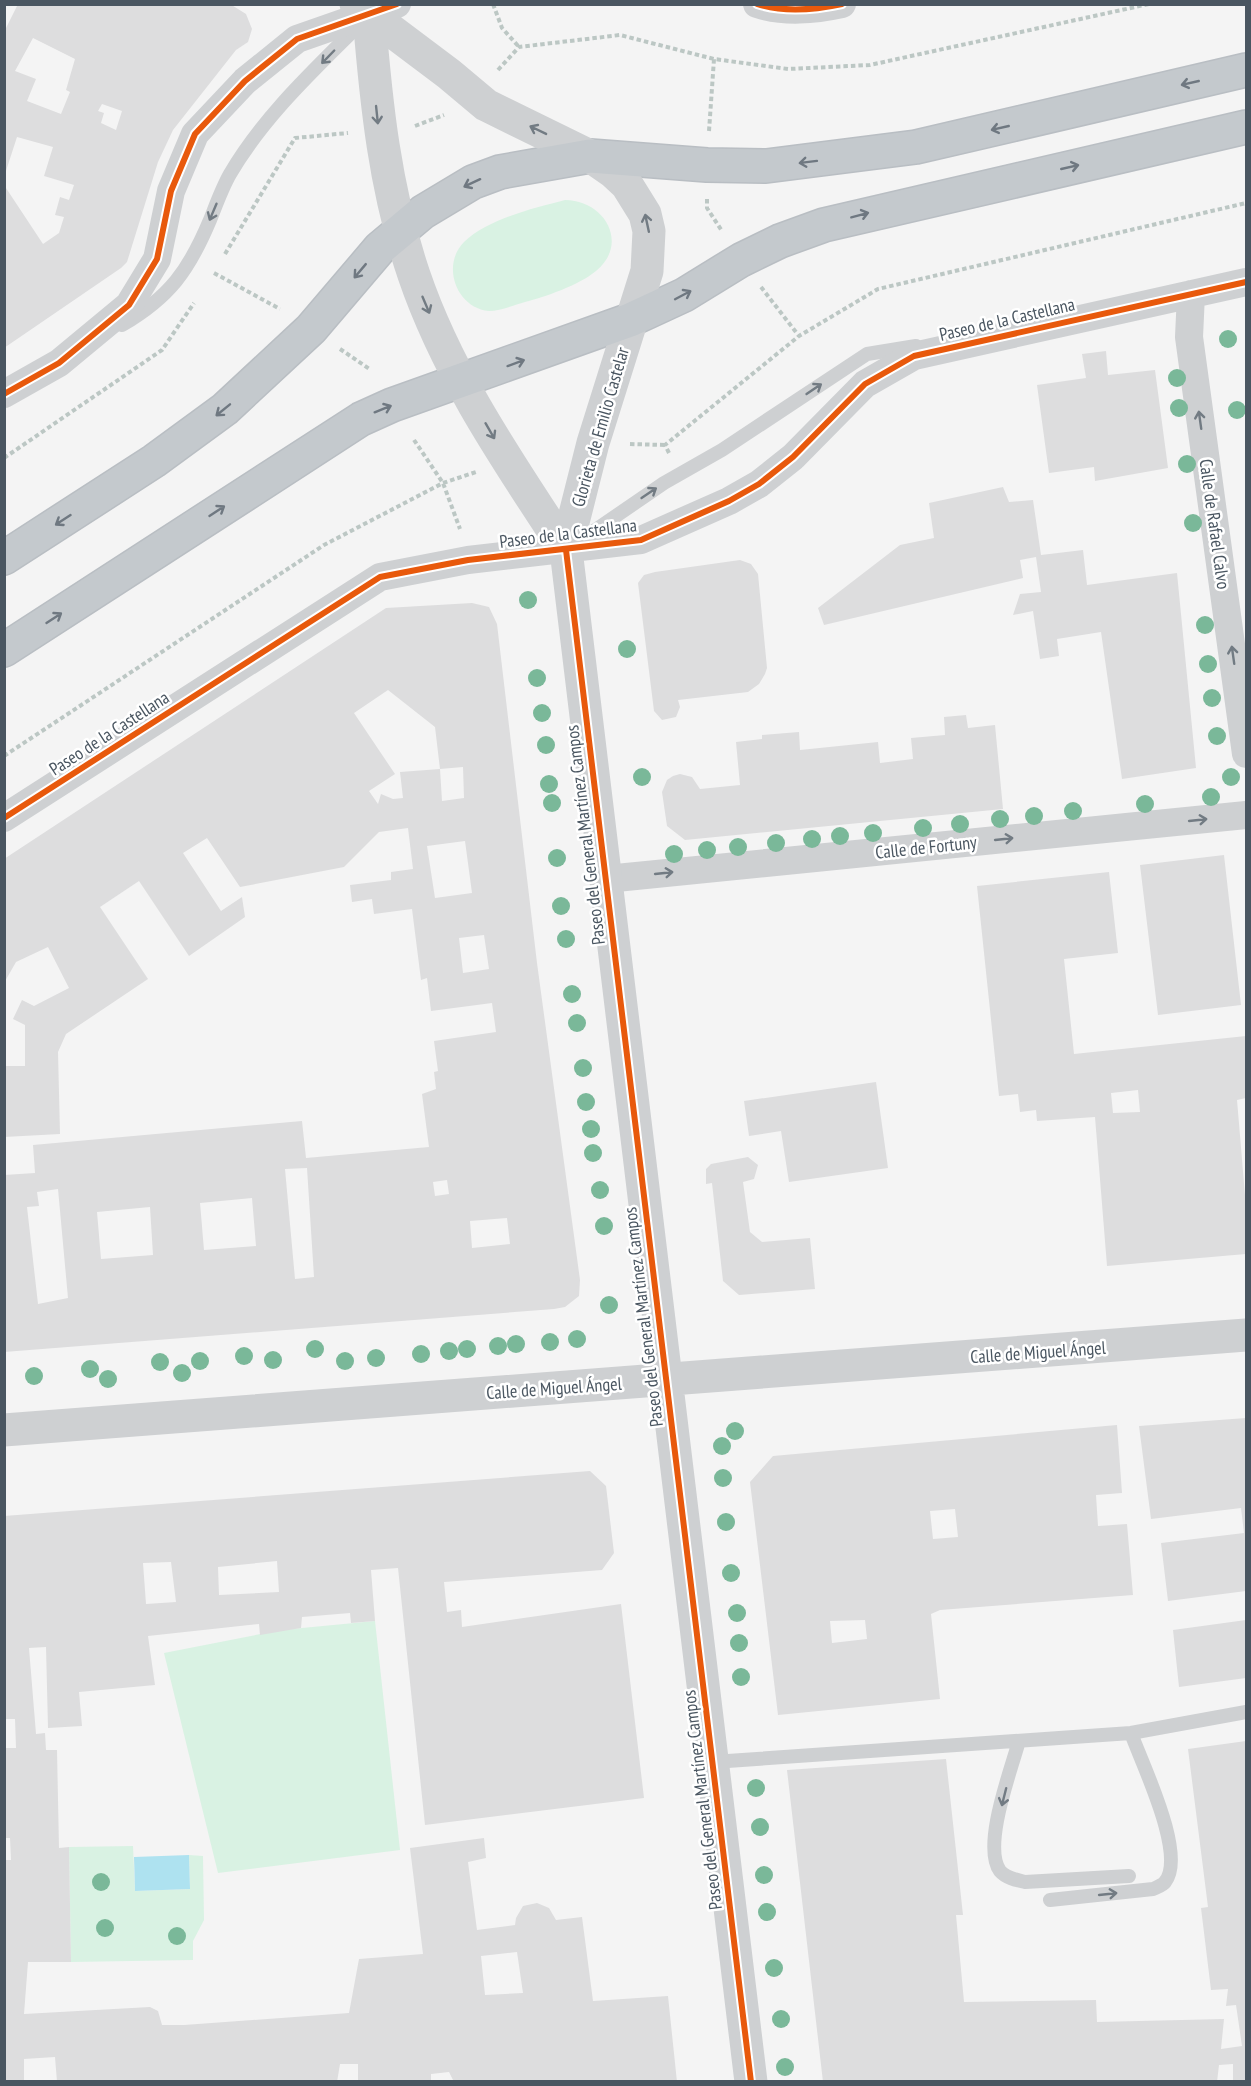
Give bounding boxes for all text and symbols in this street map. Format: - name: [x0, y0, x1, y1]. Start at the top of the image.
- one-way arrow: [321, 49, 335, 64]
- one-way arrow: [1180, 78, 1199, 90]
- one-way arrow: [372, 105, 383, 125]
- one-way arrow: [990, 122, 1009, 134]
- one-way arrow: [529, 124, 547, 136]
- one-way arrow: [798, 156, 818, 167]
- one-way arrow: [1060, 161, 1079, 172]
- one-way arrow: [464, 178, 482, 190]
- one-way arrow: [207, 203, 218, 221]
- one-way arrow: [850, 209, 869, 221]
- one-way arrow: [641, 214, 652, 233]
- one-way arrow: [353, 263, 367, 278]
- one-way arrow: [674, 289, 691, 301]
- street label: Paseo de la Castellana: [937, 292, 1077, 346]
- one-way arrow: [421, 295, 432, 313]
- street label: Glorieta de Emilio Castelar: [566, 344, 634, 509]
- one-way arrow: [506, 356, 525, 367]
- one-way arrow: [805, 383, 821, 395]
- one-way arrow: [216, 403, 231, 417]
- one-way arrow: [373, 403, 391, 414]
- one-way arrow: [1195, 410, 1206, 430]
- one-way arrow: [485, 422, 497, 439]
- street label: Calle de Rafael Calvo: [1194, 457, 1236, 591]
- one-way arrow: [641, 487, 657, 499]
- one-way arrow: [208, 505, 225, 517]
- street label: Paseo de la Castellana: [498, 513, 638, 553]
- one-way arrow: [55, 515, 72, 527]
- one-way arrow: [45, 612, 61, 624]
- one-way arrow: [1227, 645, 1238, 665]
- street label: Paseo de la Castellana: [45, 686, 173, 780]
- street label: Paseo del General Martínez Campos: [560, 724, 610, 946]
- one-way arrow: [1188, 814, 1208, 825]
- street label: Calle de Fortuny: [874, 830, 978, 864]
- one-way arrow: [994, 833, 1014, 844]
- one-way arrow: [653, 867, 673, 878]
- street label: Paseo del General Martínez Campos: [618, 1206, 668, 1428]
- street label: Calle de Miguel Ángel: [970, 1336, 1107, 1368]
- street label: Calle de Miguel Ángel: [486, 1372, 623, 1404]
- street label: Paseo del General Martínez Campos: [677, 1689, 727, 1911]
- one-way arrow: [998, 1788, 1009, 1807]
- one-way arrow: [1098, 1888, 1117, 1899]

